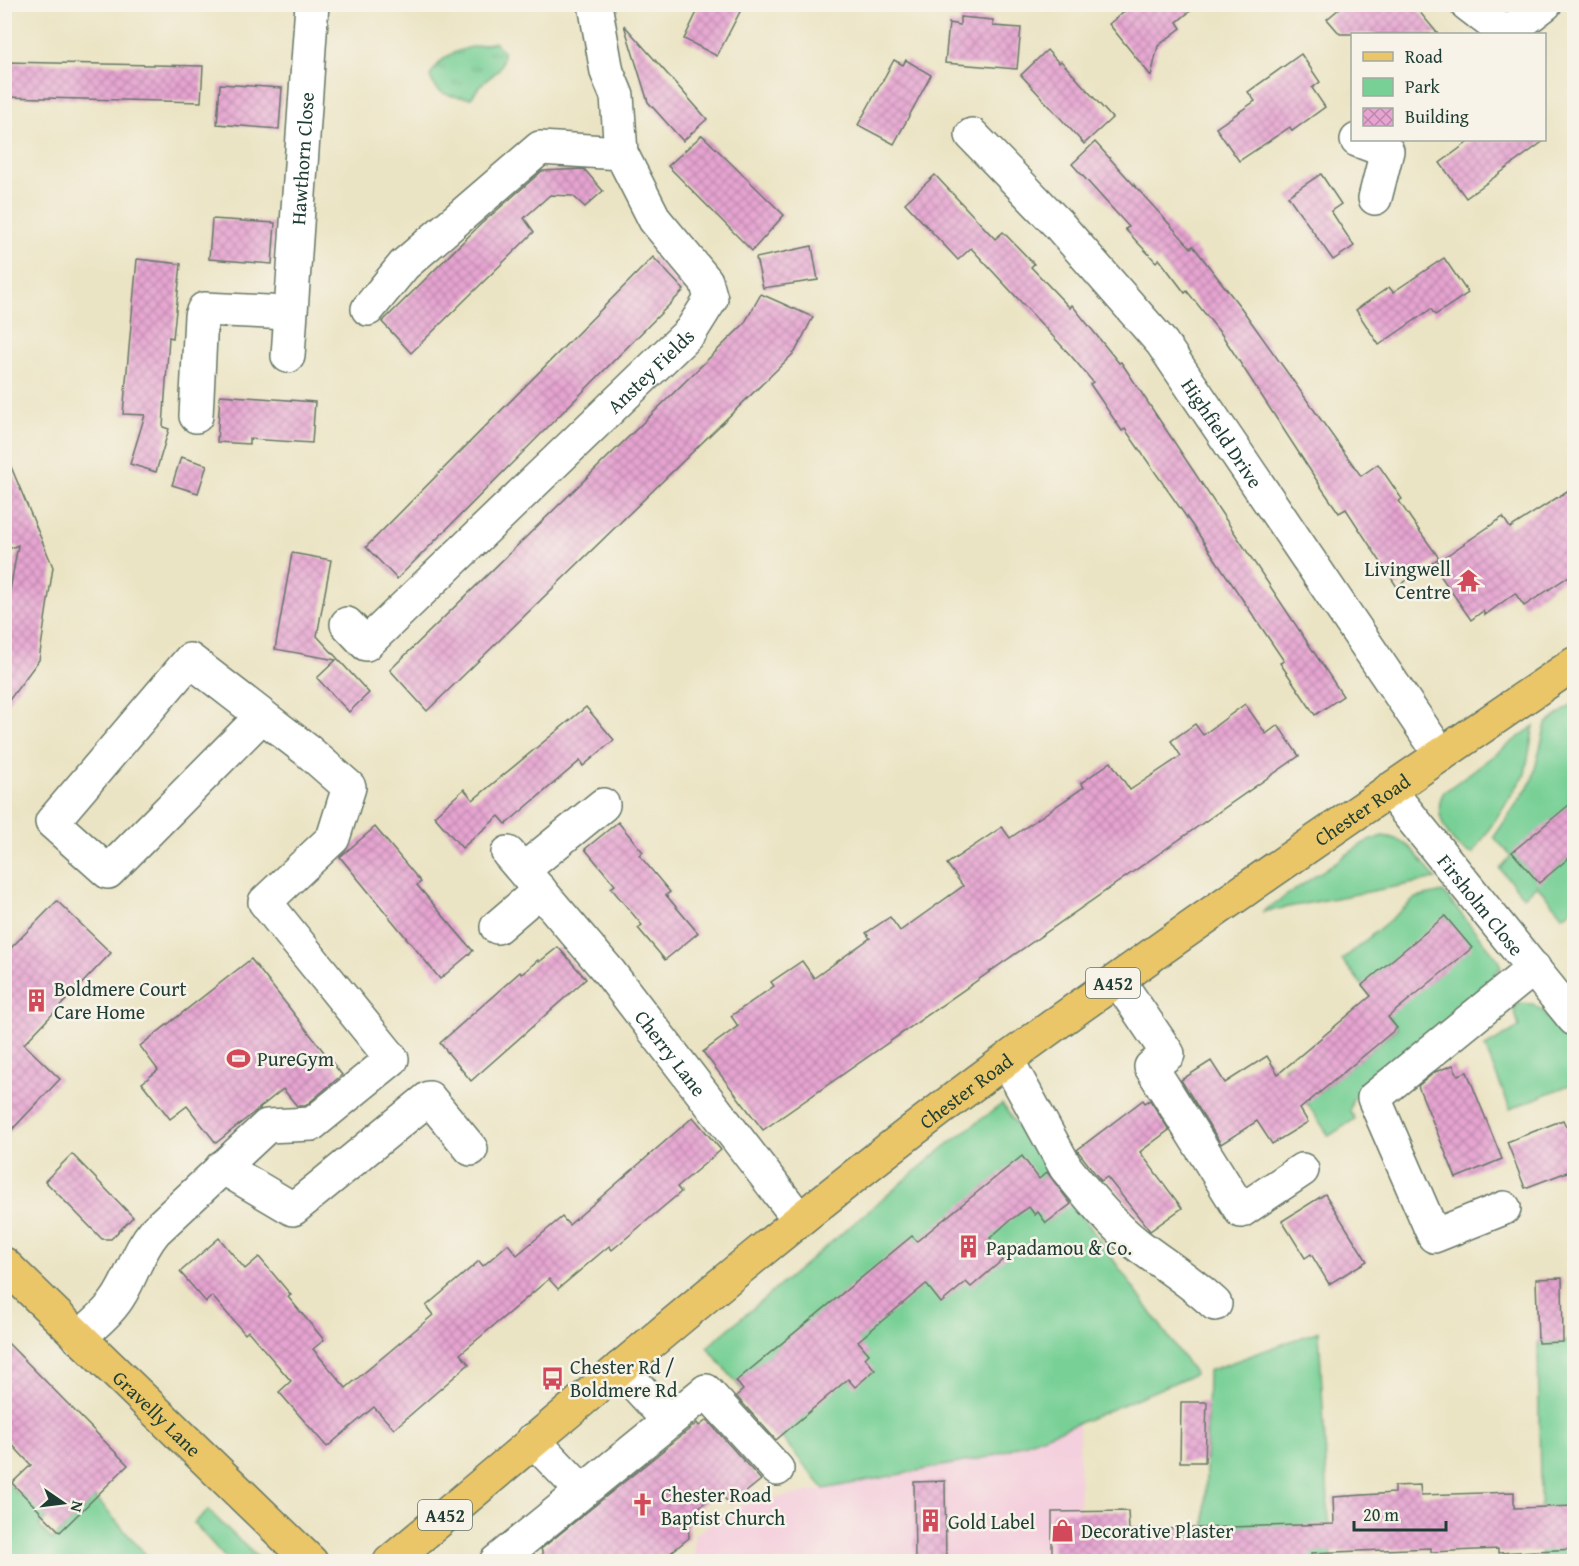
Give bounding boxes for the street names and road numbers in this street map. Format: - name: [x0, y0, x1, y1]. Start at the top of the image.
- street label: Hawthorn Close: [282, 91, 320, 226]
- street label: Anstey Fields: [600, 321, 700, 419]
- street label: Highfield Drive: [1175, 372, 1270, 493]
- street label: Chester Road: [1308, 766, 1416, 852]
- street label: Firsholm Close: [1431, 847, 1531, 961]
- road number: A452: [1086, 968, 1140, 998]
- street label: Cherry Lane: [629, 1003, 714, 1102]
- street label: Chester Road: [912, 1046, 1018, 1135]
- street label: Gravelly Lane: [107, 1363, 208, 1463]
- road number: A452: [418, 1500, 472, 1530]

